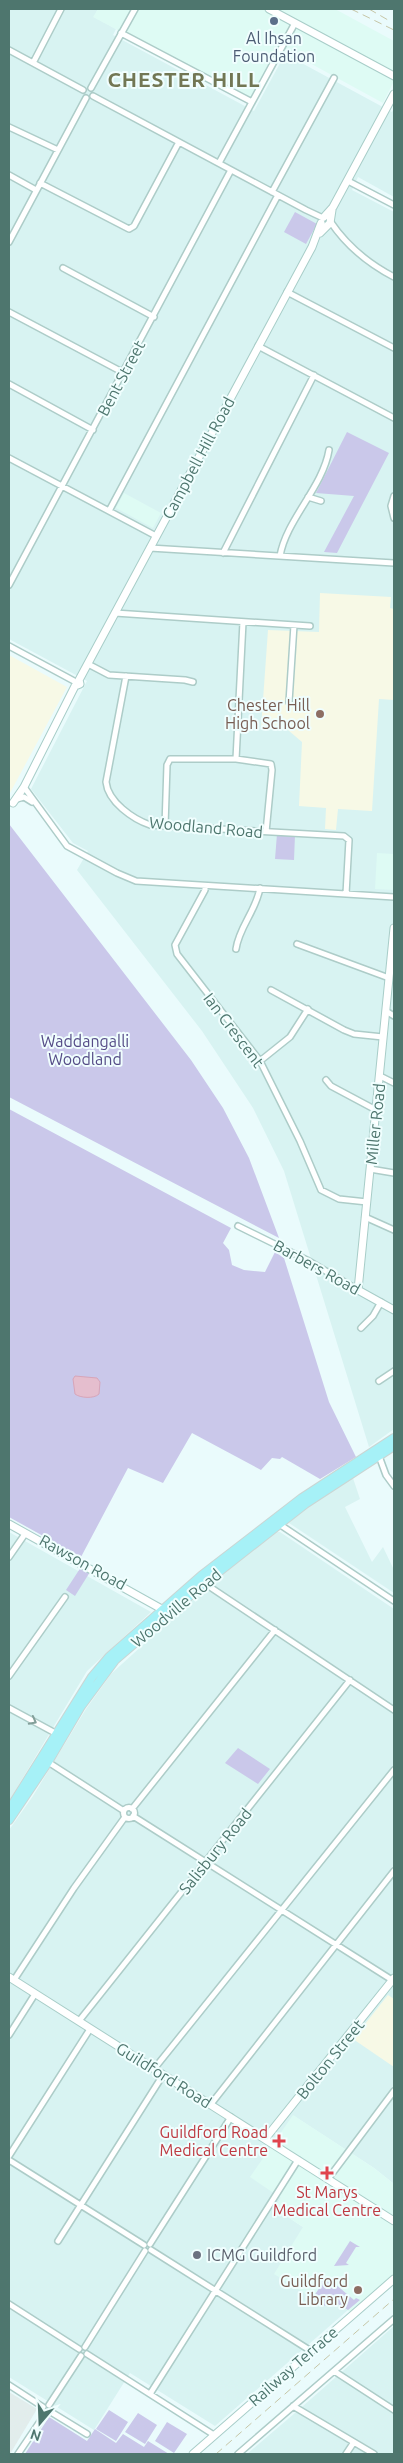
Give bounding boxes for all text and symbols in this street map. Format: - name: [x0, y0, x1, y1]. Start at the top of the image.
- marker: Al Ihsan Foundation: [268, 15, 280, 27]
- place label: Al Ihsan Foundation: [233, 29, 315, 65]
- district label: CHESTER HILL: [107, 67, 261, 91]
- street label: Bent Street: [94, 337, 149, 419]
- street label: Campbell Hill Road: [158, 394, 238, 522]
- place label: Chester Hill High School: [225, 696, 310, 732]
- marker: Chester Hill High School: [314, 708, 326, 720]
- street label: Woodland Road: [148, 813, 264, 841]
- street label: Ian Crescent: [200, 989, 268, 1071]
- park label: Waddangalli Woodland: [41, 1032, 129, 1068]
- street label: Miller Road: [362, 1082, 388, 1166]
- street label: Barbers Road: [271, 1236, 363, 1298]
- street label: Rawson Road: [36, 1531, 130, 1593]
- street label: Woodville Road: [127, 1565, 225, 1651]
- one-way arrow: [28, 1715, 37, 1725]
- street label: Salisbury Road: [175, 1805, 255, 1897]
- street label: Bolton Street: [293, 2015, 368, 2102]
- street label: Guildford Road: [113, 2039, 215, 2111]
- place label: Guildford Road Medical Centre: [159, 2123, 268, 2159]
- marker: Guildford Road Medical Centre: [272, 2134, 286, 2148]
- marker: St Marys Medical Centre: [320, 2166, 334, 2180]
- place label: St Marys Medical Centre: [273, 2183, 381, 2219]
- place label: ICMG Guildford: [207, 2246, 317, 2264]
- marker: ICMG Guildford: [191, 2249, 203, 2261]
- place label: Guildford Library: [280, 2272, 348, 2308]
- marker: Guildford Library: [352, 2284, 364, 2296]
- street label: Railway Terrace: [245, 2323, 341, 2409]
- north arrow: [15, 2398, 65, 2448]
- text: N: [28, 2426, 43, 2445]

